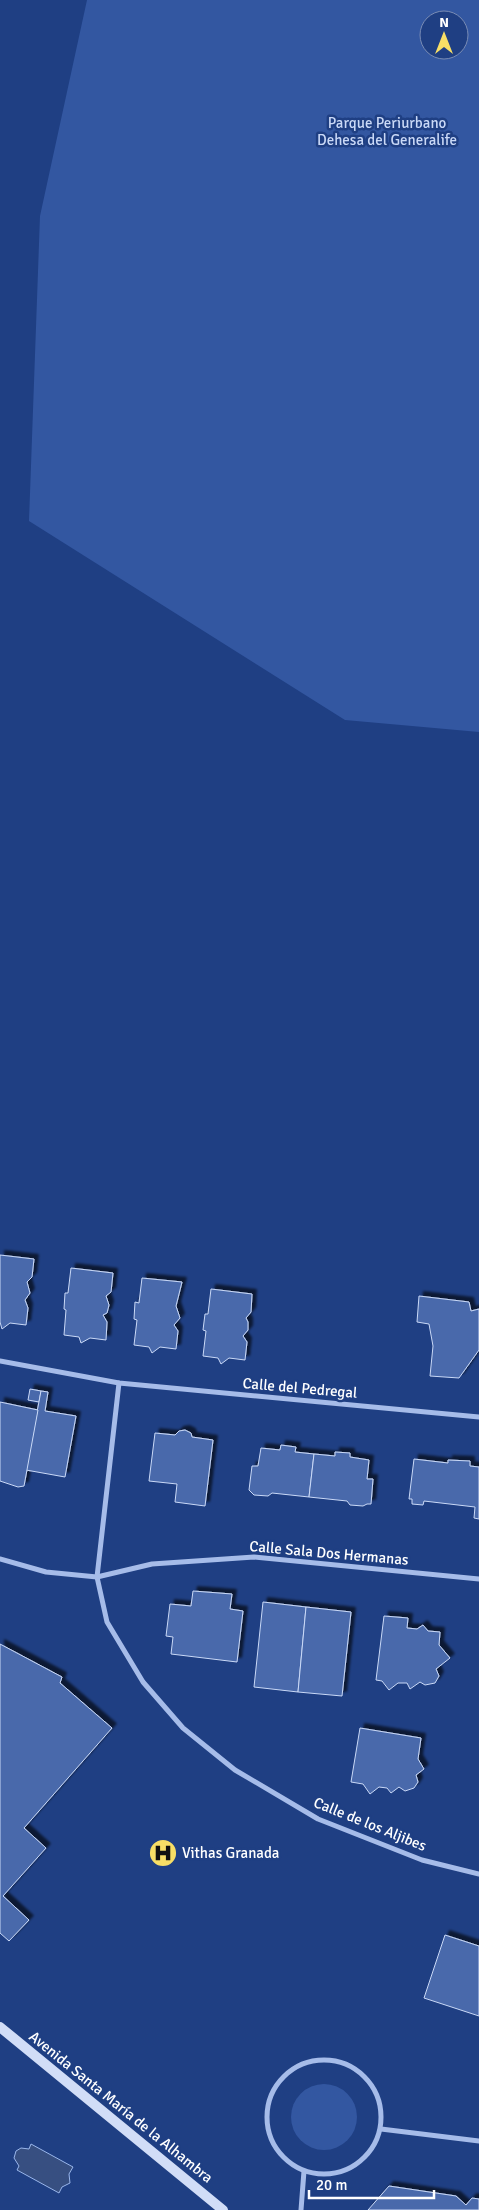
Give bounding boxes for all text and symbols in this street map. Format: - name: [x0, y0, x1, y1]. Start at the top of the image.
- north arrow: [419, 10, 469, 60]
- text: N: [439, 14, 449, 31]
- park label: Parque Periurbano Dehesa del Generalife: [317, 114, 457, 149]
- street label: Calle del Pedregal: [242, 1374, 358, 1402]
- street label: Calle Sala Dos Hermanas: [249, 1537, 410, 1569]
- street label: Calle de los Aljibes: [311, 1793, 429, 1855]
- hospital icon: Vithas Granada: [148, 1838, 178, 1868]
- place label: Vithas Granada: [182, 1844, 279, 1862]
- street label: Avenida Santa María de la Alhambra: [26, 2027, 216, 2187]
- scale bar: [309, 2168, 434, 2200]
- text: 20 m: [316, 2176, 347, 2194]

